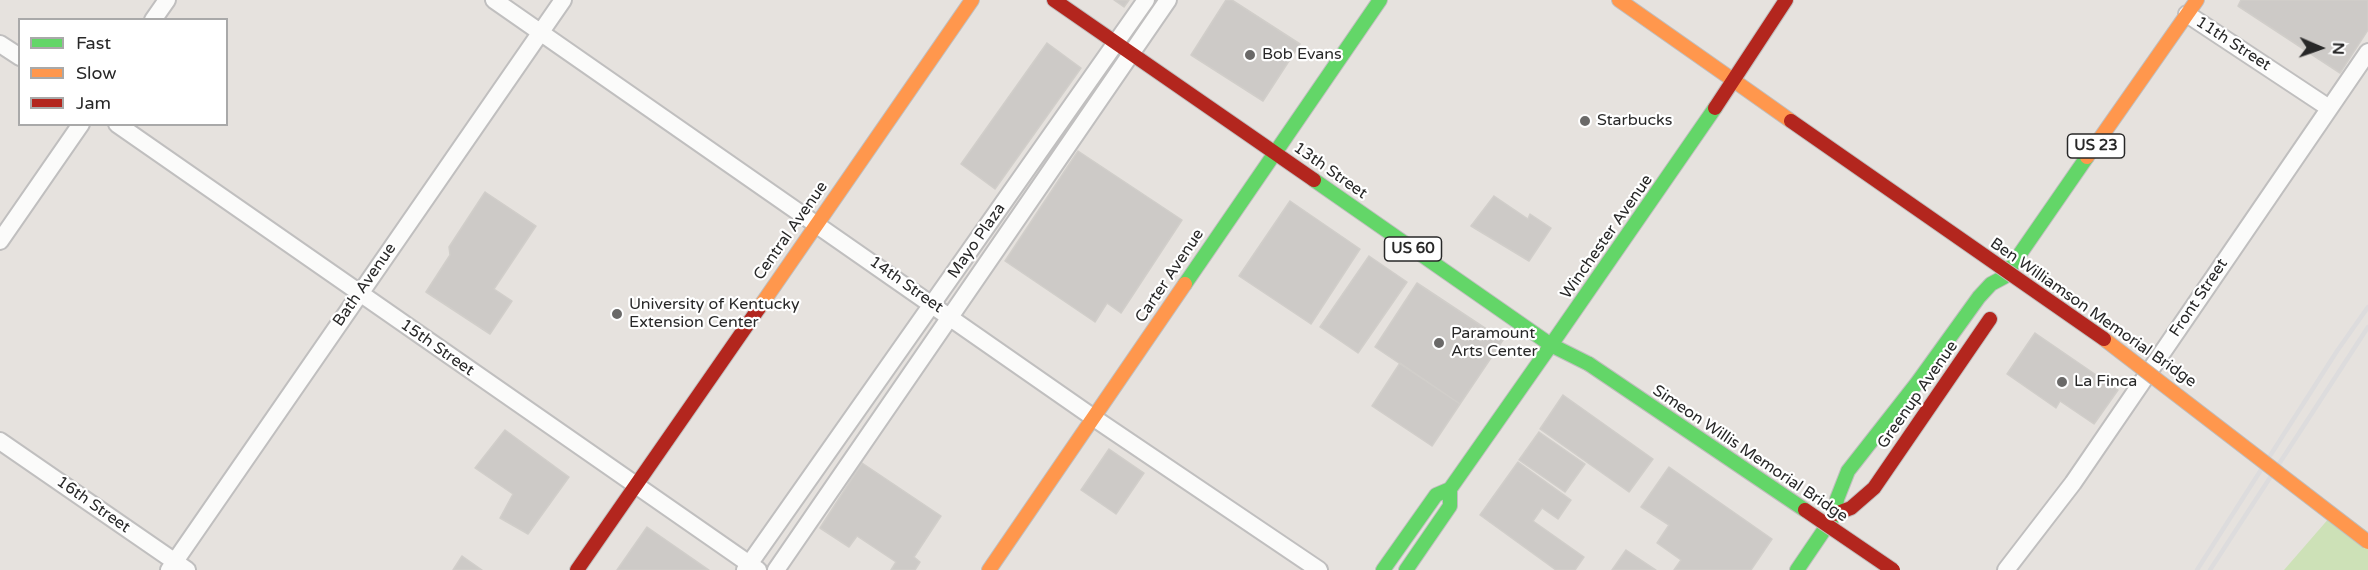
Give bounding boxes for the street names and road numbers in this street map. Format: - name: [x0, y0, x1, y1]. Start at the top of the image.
- street label: 11th Street: [2192, 13, 2274, 75]
- road number: US 23: [2068, 134, 2124, 158]
- street label: 13th Street: [1289, 139, 1371, 203]
- street label: Winchester Avenue: [1557, 171, 1657, 303]
- street label: Central Avenue: [750, 178, 832, 284]
- street label: Mayo Plaza: [944, 200, 1010, 282]
- street label: Carter Avenue: [1132, 226, 1208, 326]
- street label: Ben Williamson Memorial Bridge: [1986, 234, 2200, 392]
- road number: US 60: [1384, 237, 1442, 261]
- street label: Bath Avenue: [329, 240, 401, 330]
- street label: 14th Street: [865, 253, 947, 317]
- street label: Front Street: [2166, 255, 2232, 341]
- street label: 15th Street: [396, 316, 478, 380]
- street label: Greenup Avenue: [1874, 337, 1962, 453]
- street label: Simeon Willis Memorial Bridge: [1649, 381, 1851, 527]
- street label: 16th Street: [52, 473, 134, 537]

